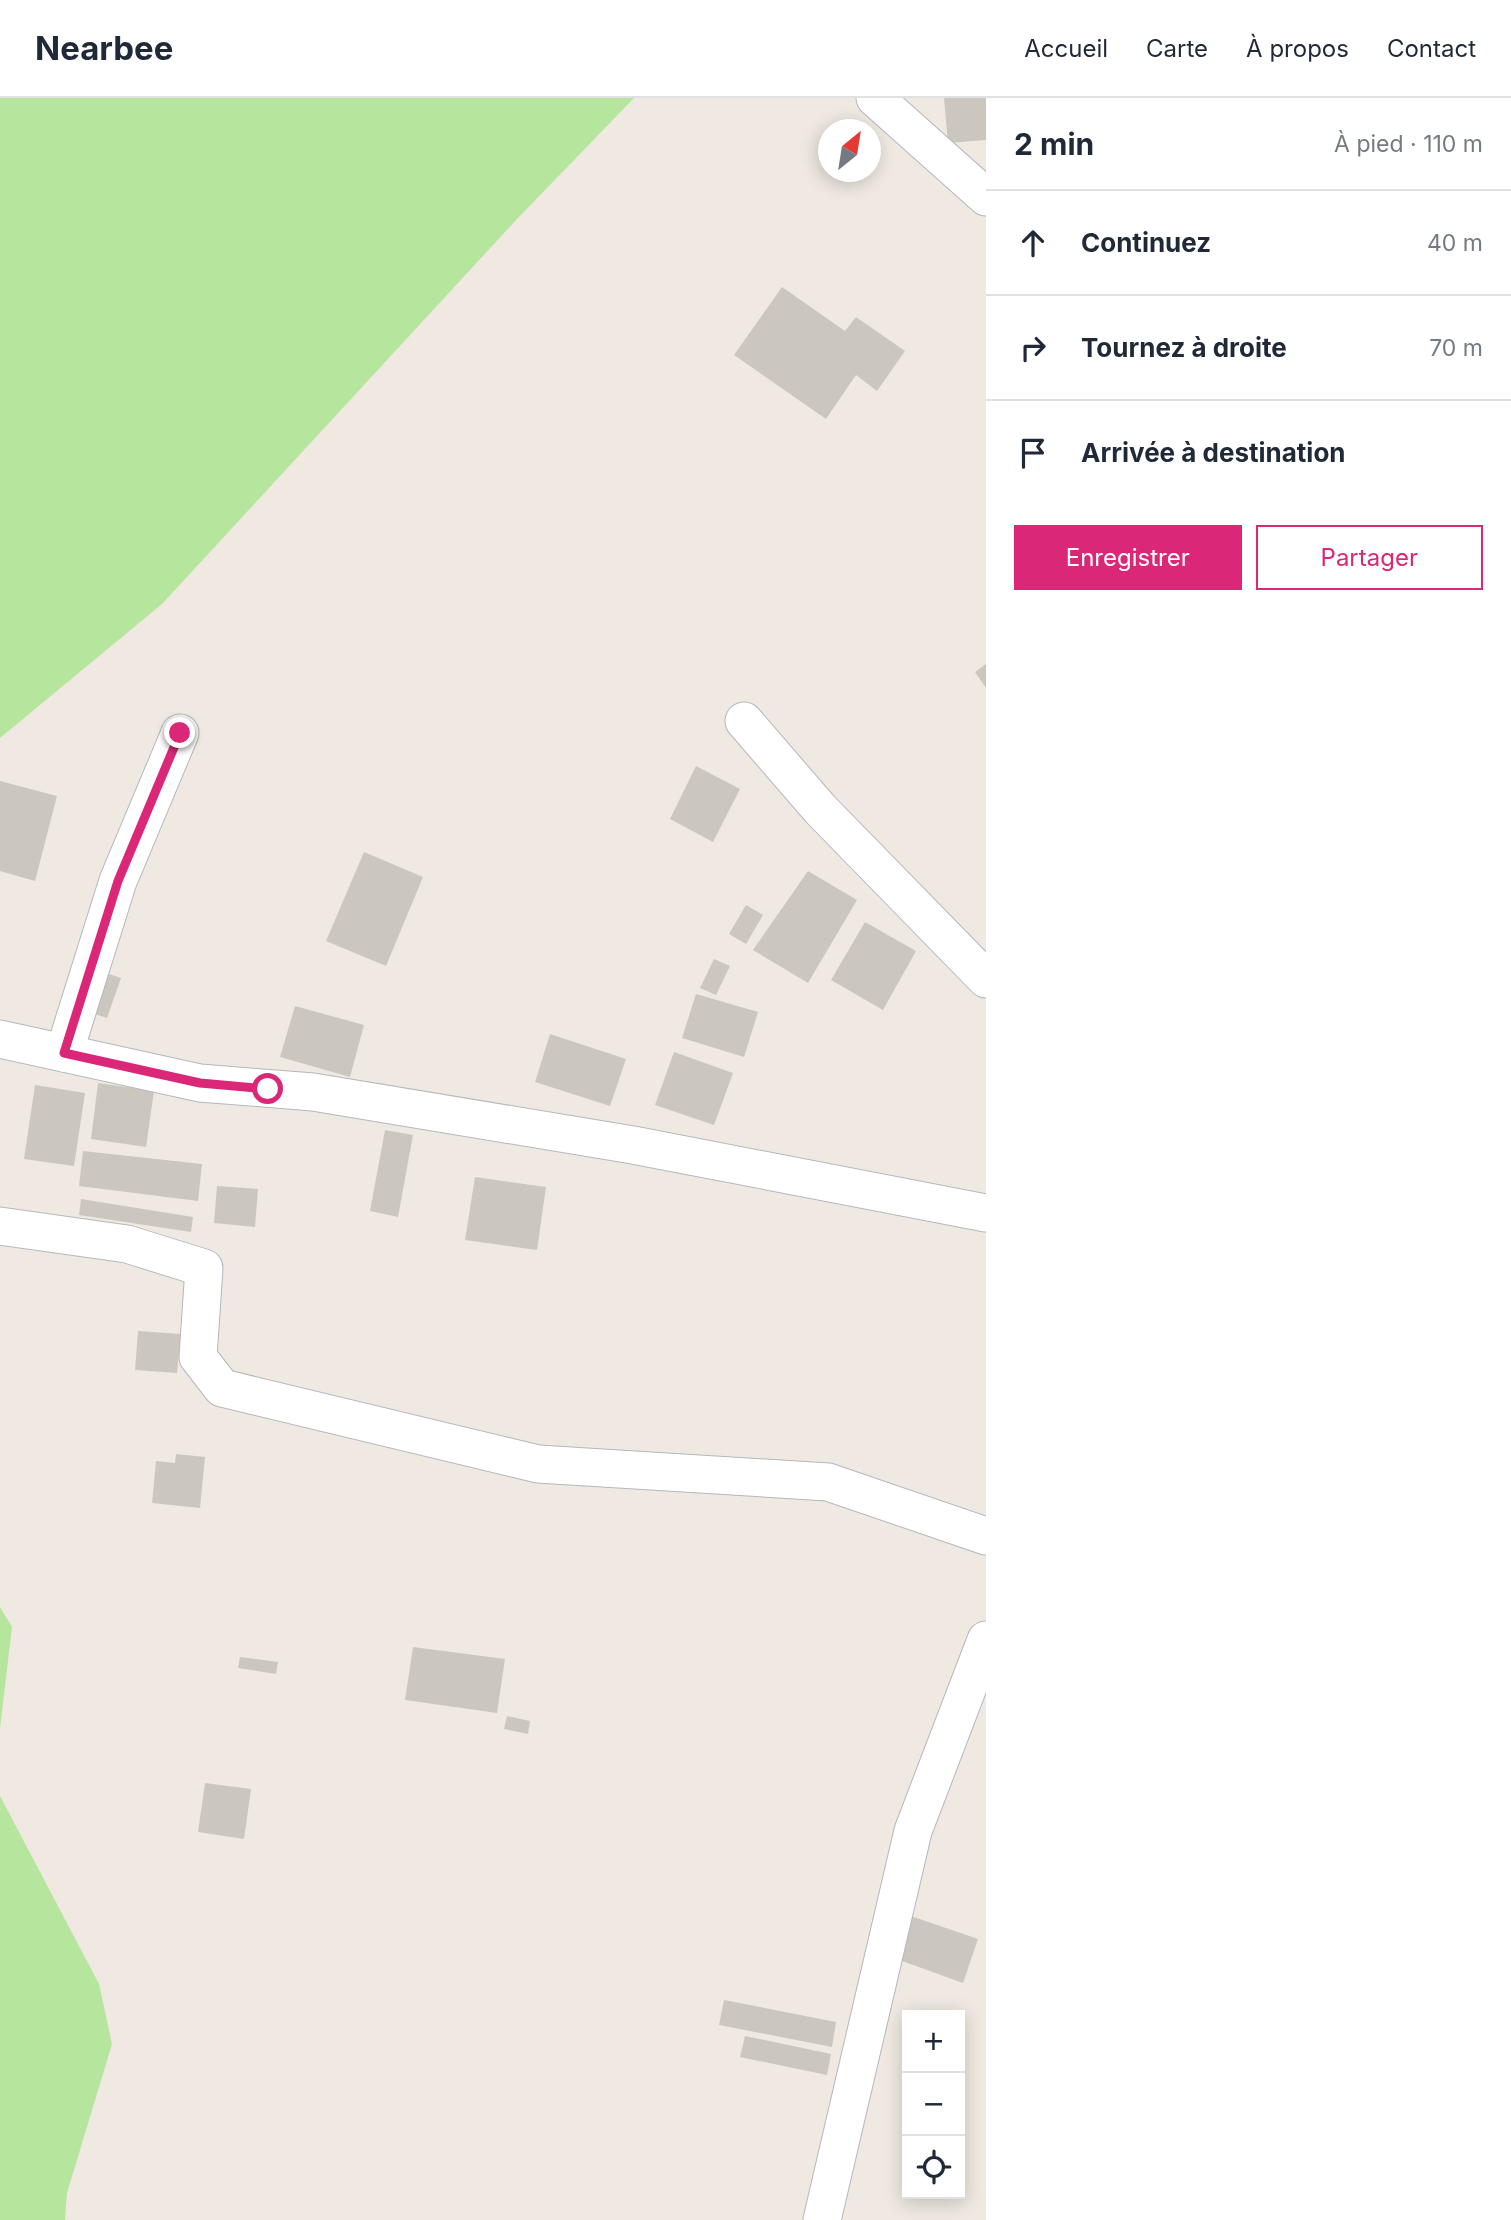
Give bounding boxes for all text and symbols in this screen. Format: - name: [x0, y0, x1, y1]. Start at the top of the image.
- text: Nearbee: [35, 28, 173, 68]
- text: Accueil: [1024, 34, 1108, 63]
- text: Carte: [1146, 34, 1208, 63]
- text: À propos: [1246, 34, 1349, 63]
- text: Contact: [1387, 34, 1476, 63]
- north arrow: [818, 119, 881, 182]
- text: 2 min: [1014, 126, 1094, 162]
- text: À pied · 110 m: [1334, 130, 1483, 158]
- icon: ahead: [1014, 224, 1052, 262]
- text: Continuez: [1081, 227, 1211, 258]
- text: 40 m: [1427, 229, 1483, 257]
- icon: right: [1014, 329, 1052, 367]
- text: Tournez à droite: [1081, 332, 1287, 363]
- text: 70 m: [1429, 334, 1483, 362]
- icon: arrive: [1014, 434, 1052, 472]
- text: Arrivée à destination: [1081, 437, 1346, 468]
- button: Enregistrer: [1014, 525, 1242, 590]
- button: Partager: [1256, 525, 1483, 590]
- route end: [164, 717, 195, 748]
- route start: [252, 1073, 283, 1104]
- map controls: [902, 2010, 965, 2199]
- button: +: [902, 2010, 965, 2073]
- button: −: [902, 2073, 965, 2136]
- button: locate: [902, 2136, 965, 2199]

